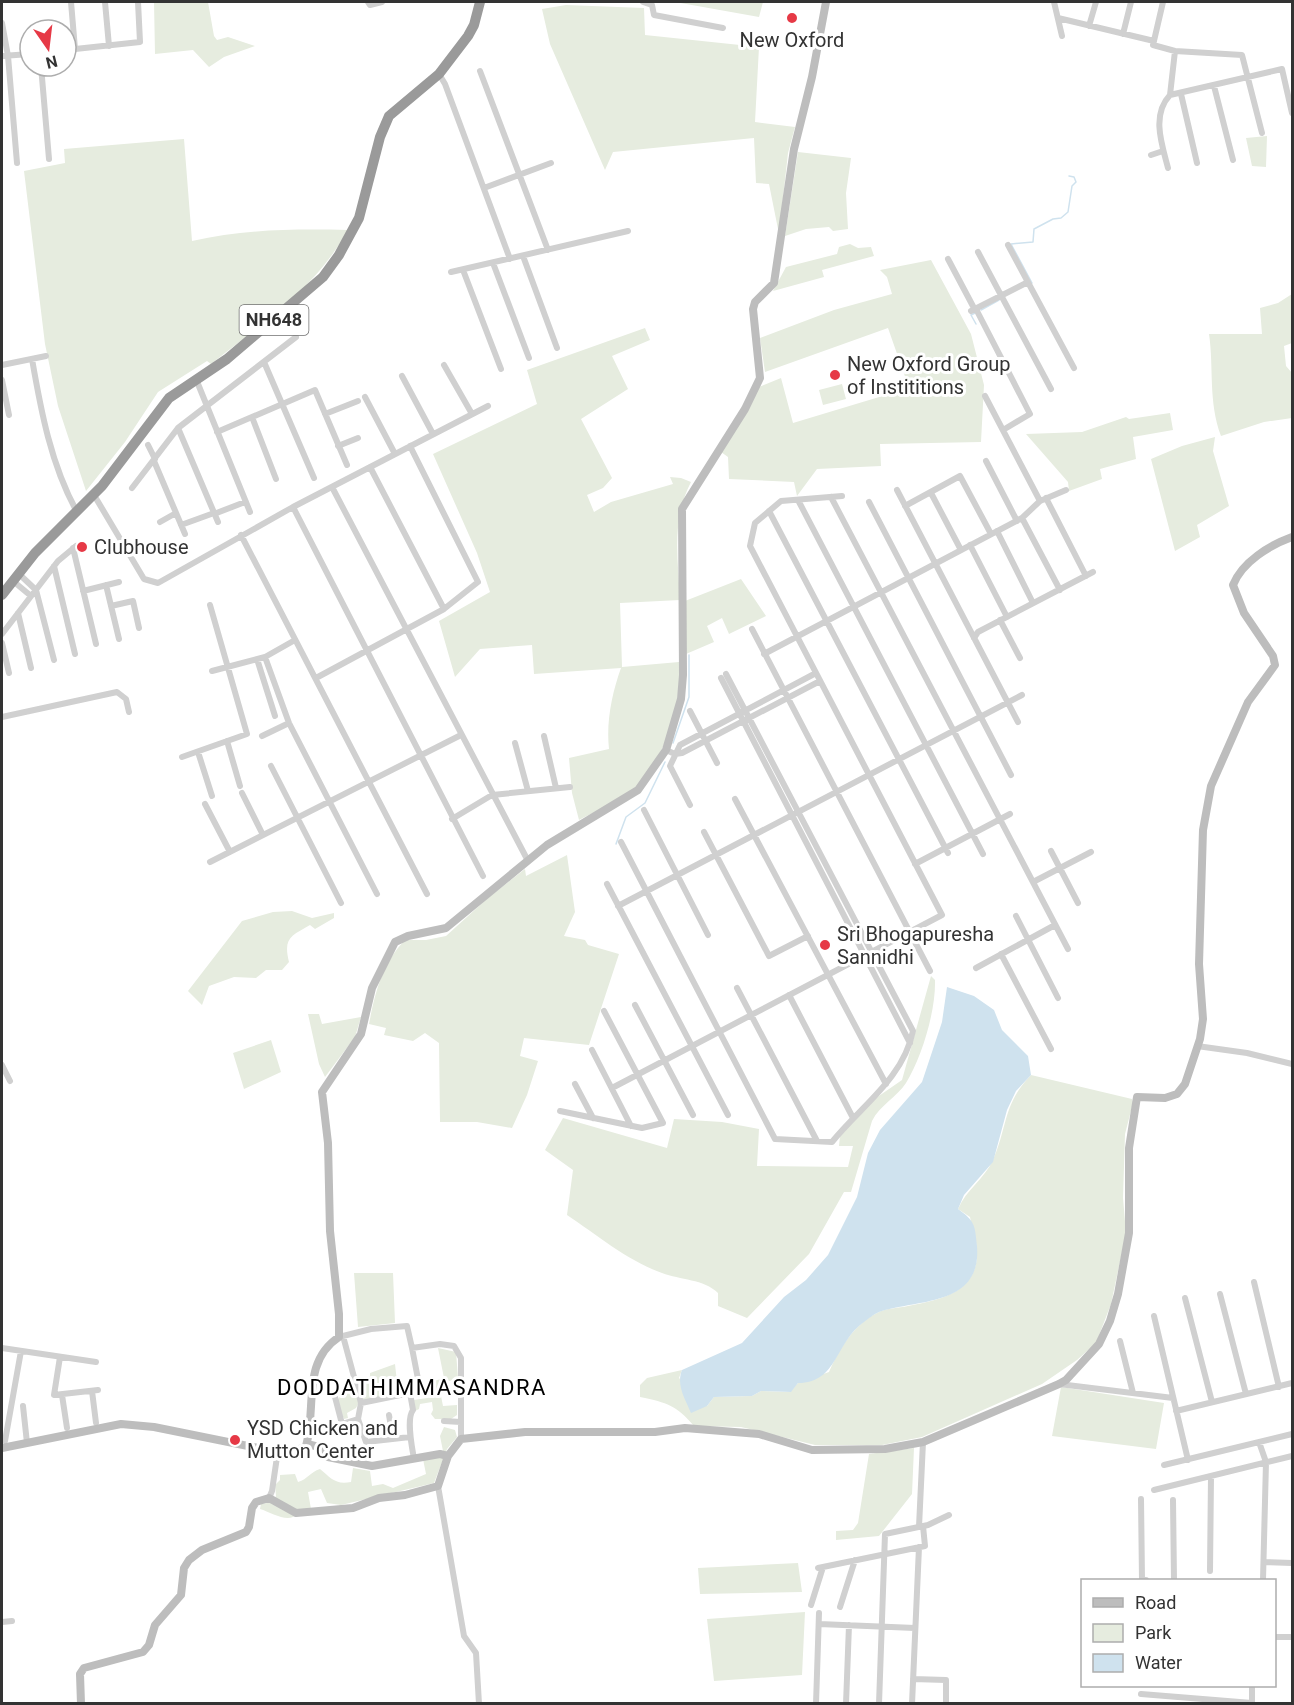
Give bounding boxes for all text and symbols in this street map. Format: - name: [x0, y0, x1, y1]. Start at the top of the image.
- marker: New Oxford: [785, 11, 799, 25]
- north arrow: [18, 18, 78, 78]
- place label: New Oxford: [740, 28, 844, 52]
- text: N: [44, 51, 59, 73]
- road number: NH648: [240, 305, 308, 335]
- place label: New Oxford Group of Instititions: [847, 352, 1011, 399]
- marker: New Oxford Group of Instititions: [828, 368, 842, 382]
- place label: Clubhouse: [94, 535, 189, 559]
- marker: Clubhouse: [75, 540, 89, 554]
- place label: Sri Bhogapuresha Sannidhi: [837, 922, 994, 969]
- marker: Sri Bhogapuresha Sannidhi: [818, 938, 832, 952]
- district label: DODDATHIMMASANDRA: [277, 1375, 547, 1400]
- place label: YSD Chicken and Mutton Center: [247, 1416, 398, 1463]
- marker: YSD Chicken and Mutton Center: [228, 1433, 242, 1447]
- legend: [1081, 1579, 1276, 1687]
- text: Road: [1135, 1592, 1176, 1613]
- text: Park: [1135, 1622, 1172, 1643]
- text: Water: [1135, 1652, 1182, 1673]

